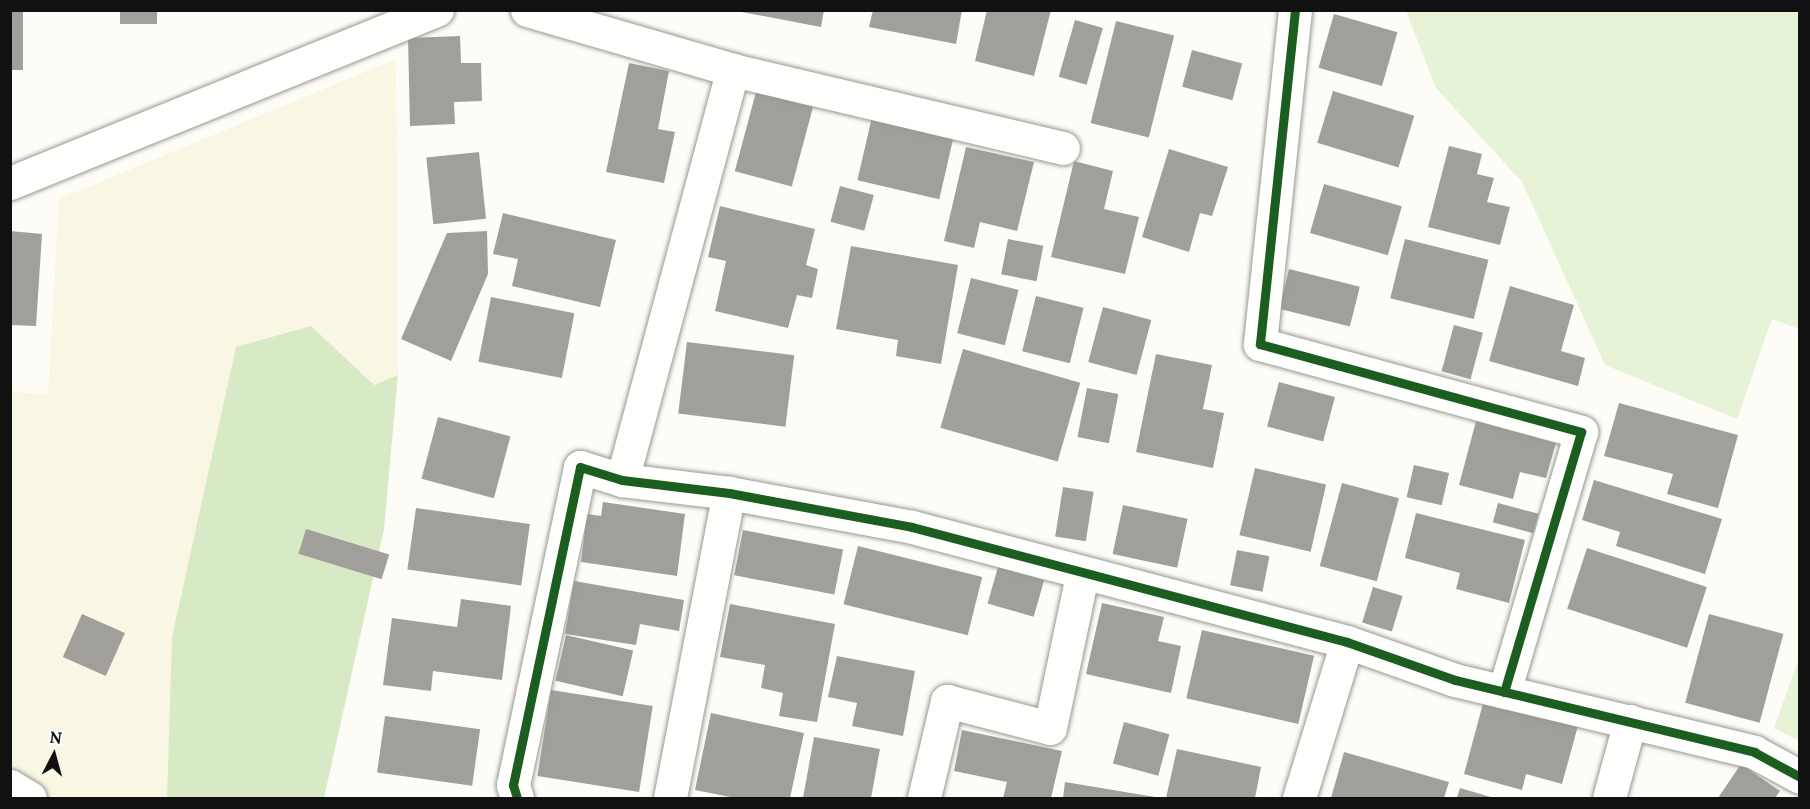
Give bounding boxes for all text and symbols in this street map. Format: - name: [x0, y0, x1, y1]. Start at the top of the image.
- north arrow: [24, 725, 84, 785]
- text: N: [49, 727, 63, 748]

